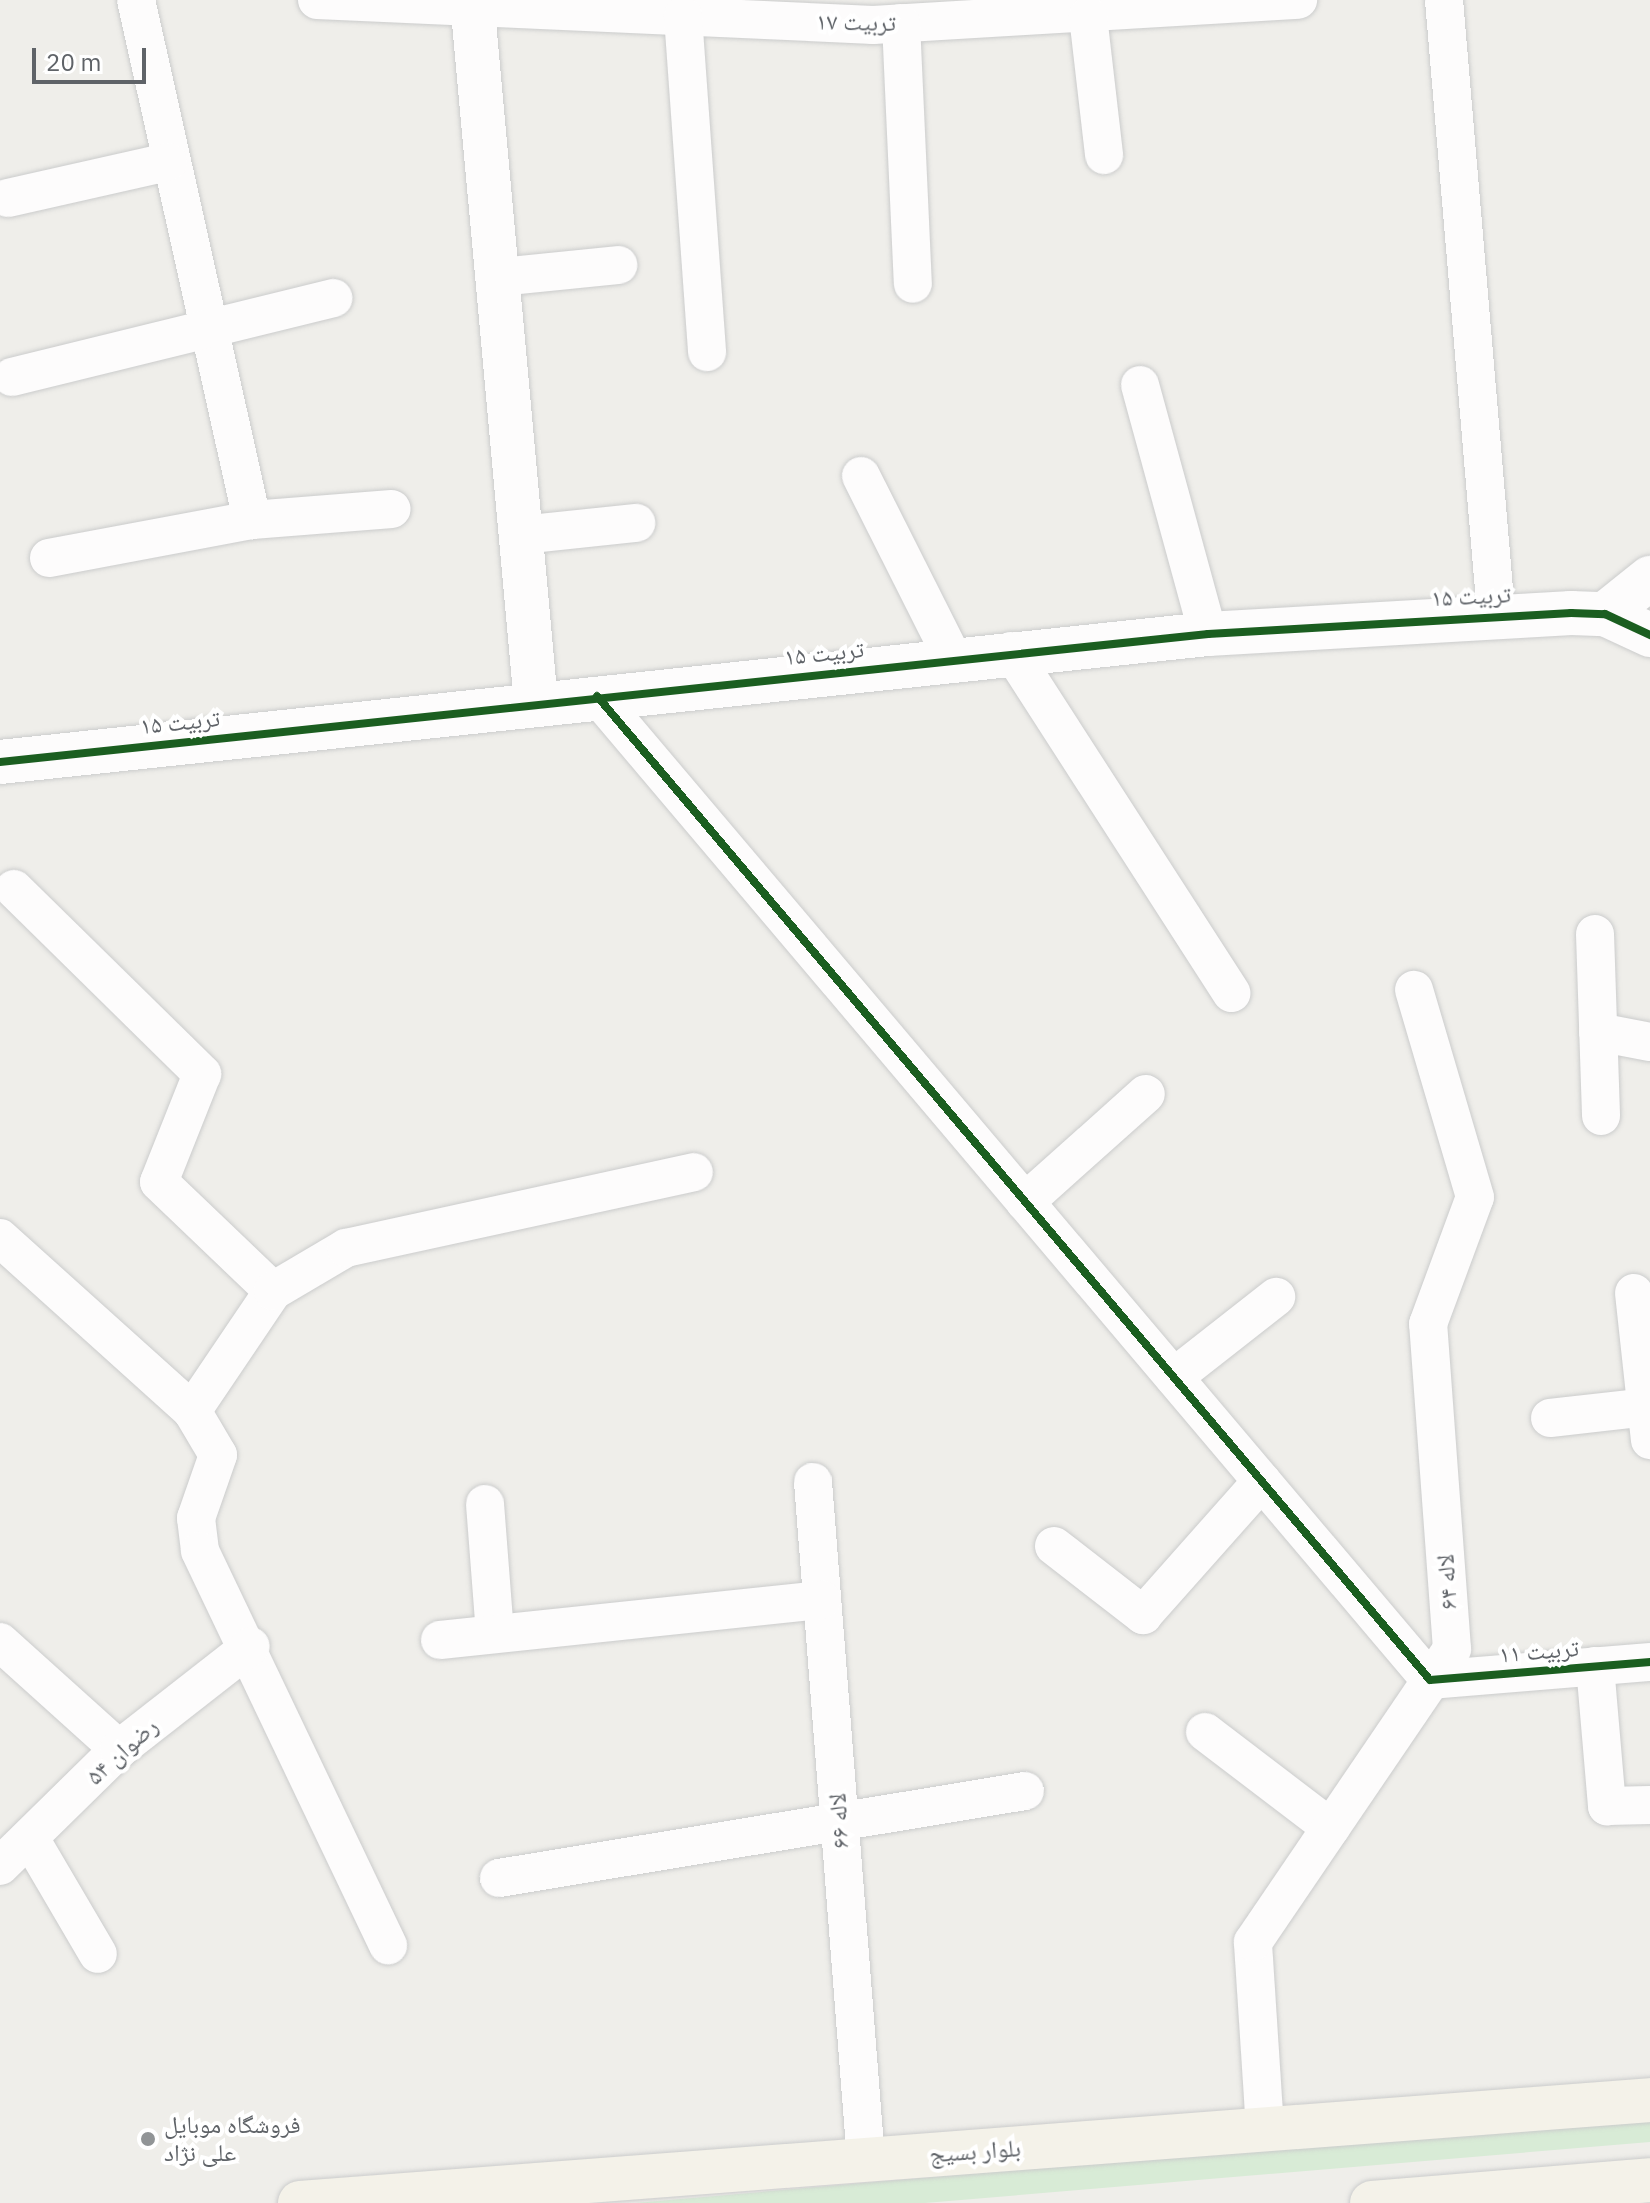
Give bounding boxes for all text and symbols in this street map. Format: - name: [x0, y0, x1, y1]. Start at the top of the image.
- street label: تربیت ۱۷: [816, 7, 896, 37]
- scale bar: [36, 32, 150, 82]
- text: 20 m: [46, 46, 101, 78]
- street label: تربیت ۱۵: [1430, 580, 1512, 612]
- street label: تربیت ۱۵: [783, 634, 865, 672]
- street label: تربیت ۱۵: [139, 703, 221, 741]
- street label: لاله ۶۴: [1431, 1553, 1463, 1611]
- street label: تربیت ۱۱: [1498, 1633, 1580, 1669]
- street label: رضوان ۵۴: [80, 1711, 164, 1791]
- street label: لاله ۶۶: [823, 1792, 855, 1850]
- place label: فروشگاه موبایل علی نژاد: [164, 2111, 301, 2167]
- marker: فروشگاه موبایل علی نژاد: [139, 2130, 157, 2148]
- street label: بلوار بسیج: [928, 2133, 1022, 2169]

